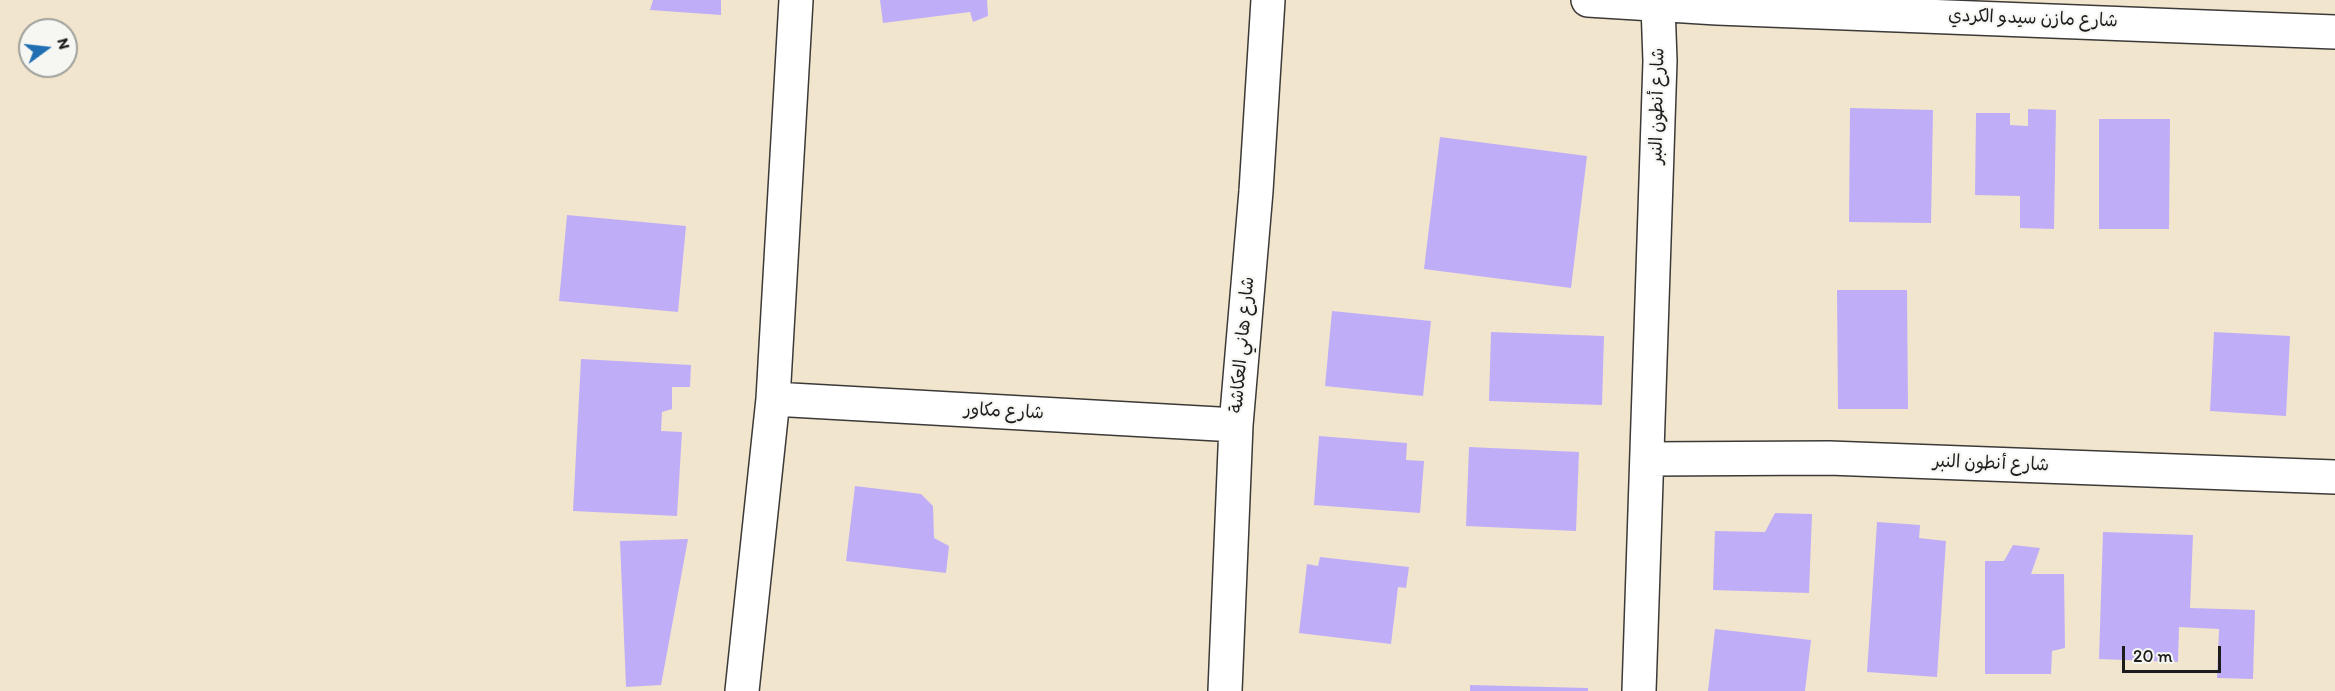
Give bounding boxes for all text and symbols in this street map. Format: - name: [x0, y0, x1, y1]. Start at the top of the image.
- street label: شارع مازن سيدو الكردي: [1948, 5, 2118, 33]
- north arrow: [18, 18, 78, 78]
- text: N: [53, 36, 75, 51]
- street label: شارع أنطون النبر: [1646, 48, 1670, 164]
- street label: شارع هاني العكاشة: [1226, 276, 1260, 414]
- street label: شارع مكاور: [963, 399, 1045, 425]
- street label: شارع أنطون النبر: [1933, 451, 2049, 477]
- scale bar: [2125, 634, 2224, 672]
- text: 20 m: [2133, 645, 2173, 667]

